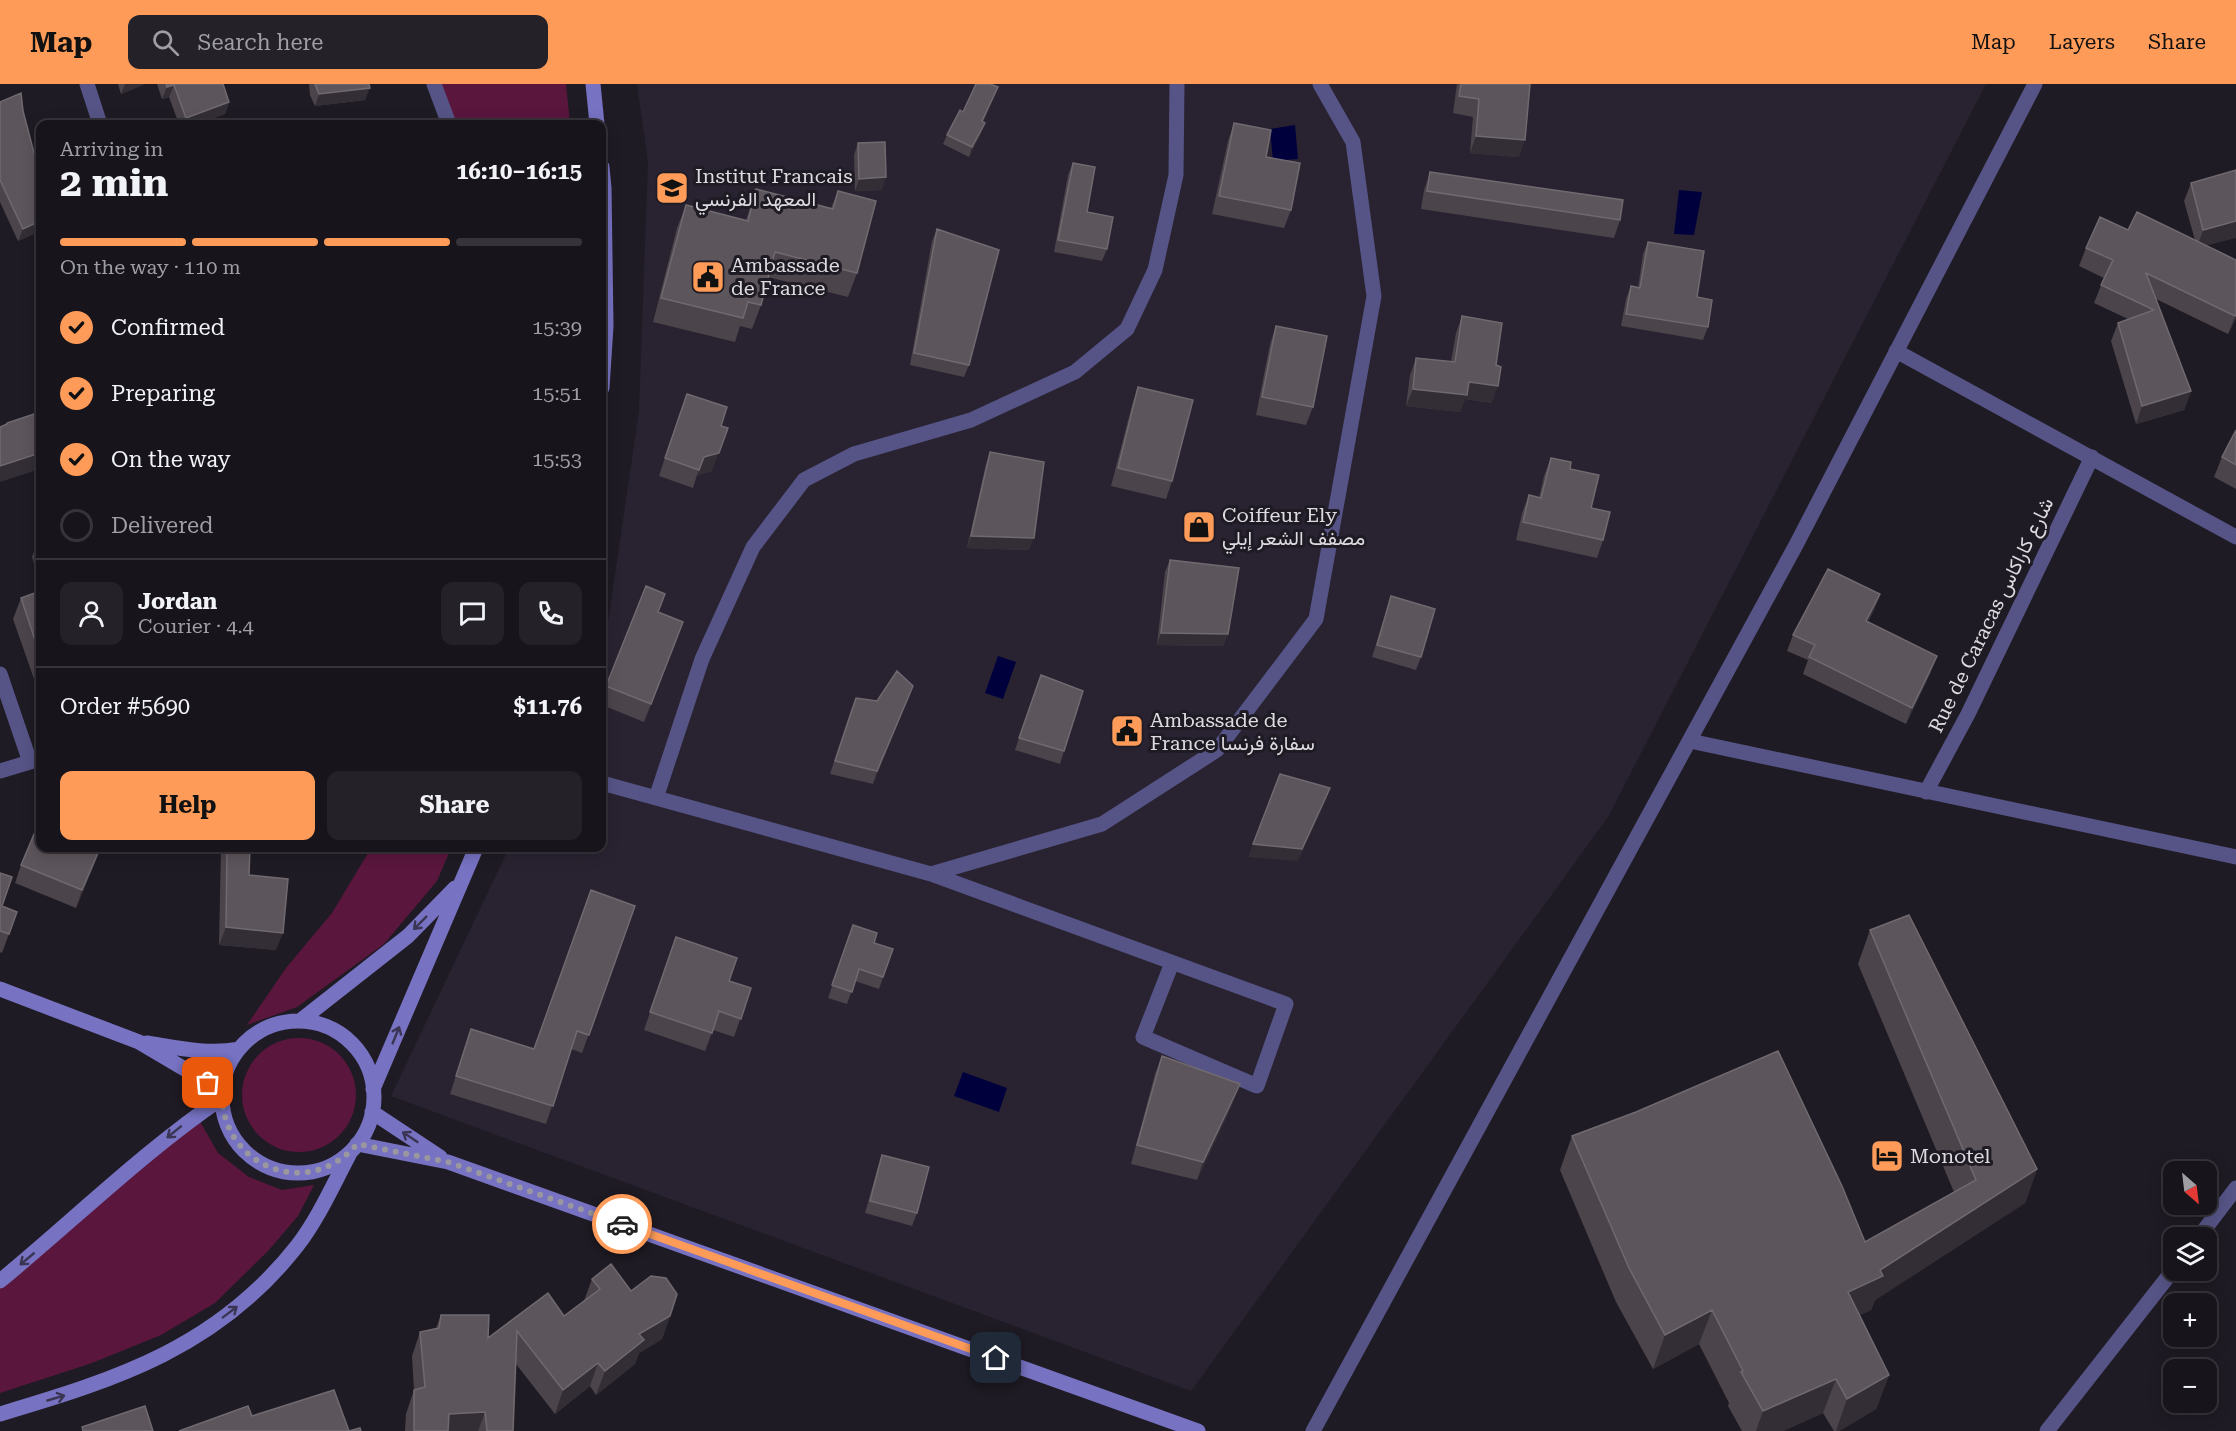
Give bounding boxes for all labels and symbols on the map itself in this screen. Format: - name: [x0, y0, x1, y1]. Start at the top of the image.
- place label: Institut Francais المعهد الفرنسي: [695, 164, 853, 216]
- school or university icon: Institut Francais المعهد الفرنسي: [654, 170, 690, 206]
- place label: Ambassade de France: [731, 253, 840, 300]
- public building icon: Ambassade de France: [690, 259, 726, 295]
- street label: Rue de Caracas شارع كاراكاس: [1924, 494, 2060, 737]
- place label: Coiffeur Ely مصفف الشعر إيلي: [1222, 503, 1365, 555]
- shop icon: Coiffeur Ely مصفف الشعر إيلي: [1181, 509, 1217, 545]
- place label: Ambassade de France سفارة فرنسا: [1150, 708, 1315, 756]
- public building icon: Ambassade de France سفارة فرنسا: [1109, 713, 1145, 749]
- one-way arrow: [413, 915, 428, 930]
- one-way arrow: [391, 1027, 402, 1045]
- pin: [182, 1057, 233, 1108]
- one-way arrow: [167, 1125, 183, 1138]
- one-way arrow: [401, 1131, 418, 1144]
- hotel icon: Monotel: [1869, 1138, 1905, 1174]
- place label: Monotel: [1910, 1144, 1991, 1168]
- north arrow: [2163, 1161, 2217, 1215]
- courier: [592, 1194, 652, 1254]
- one-way arrow: [20, 1252, 35, 1266]
- one-way arrow: [222, 1306, 238, 1319]
- pin: [970, 1332, 1021, 1383]
- one-way arrow: [46, 1392, 65, 1403]

